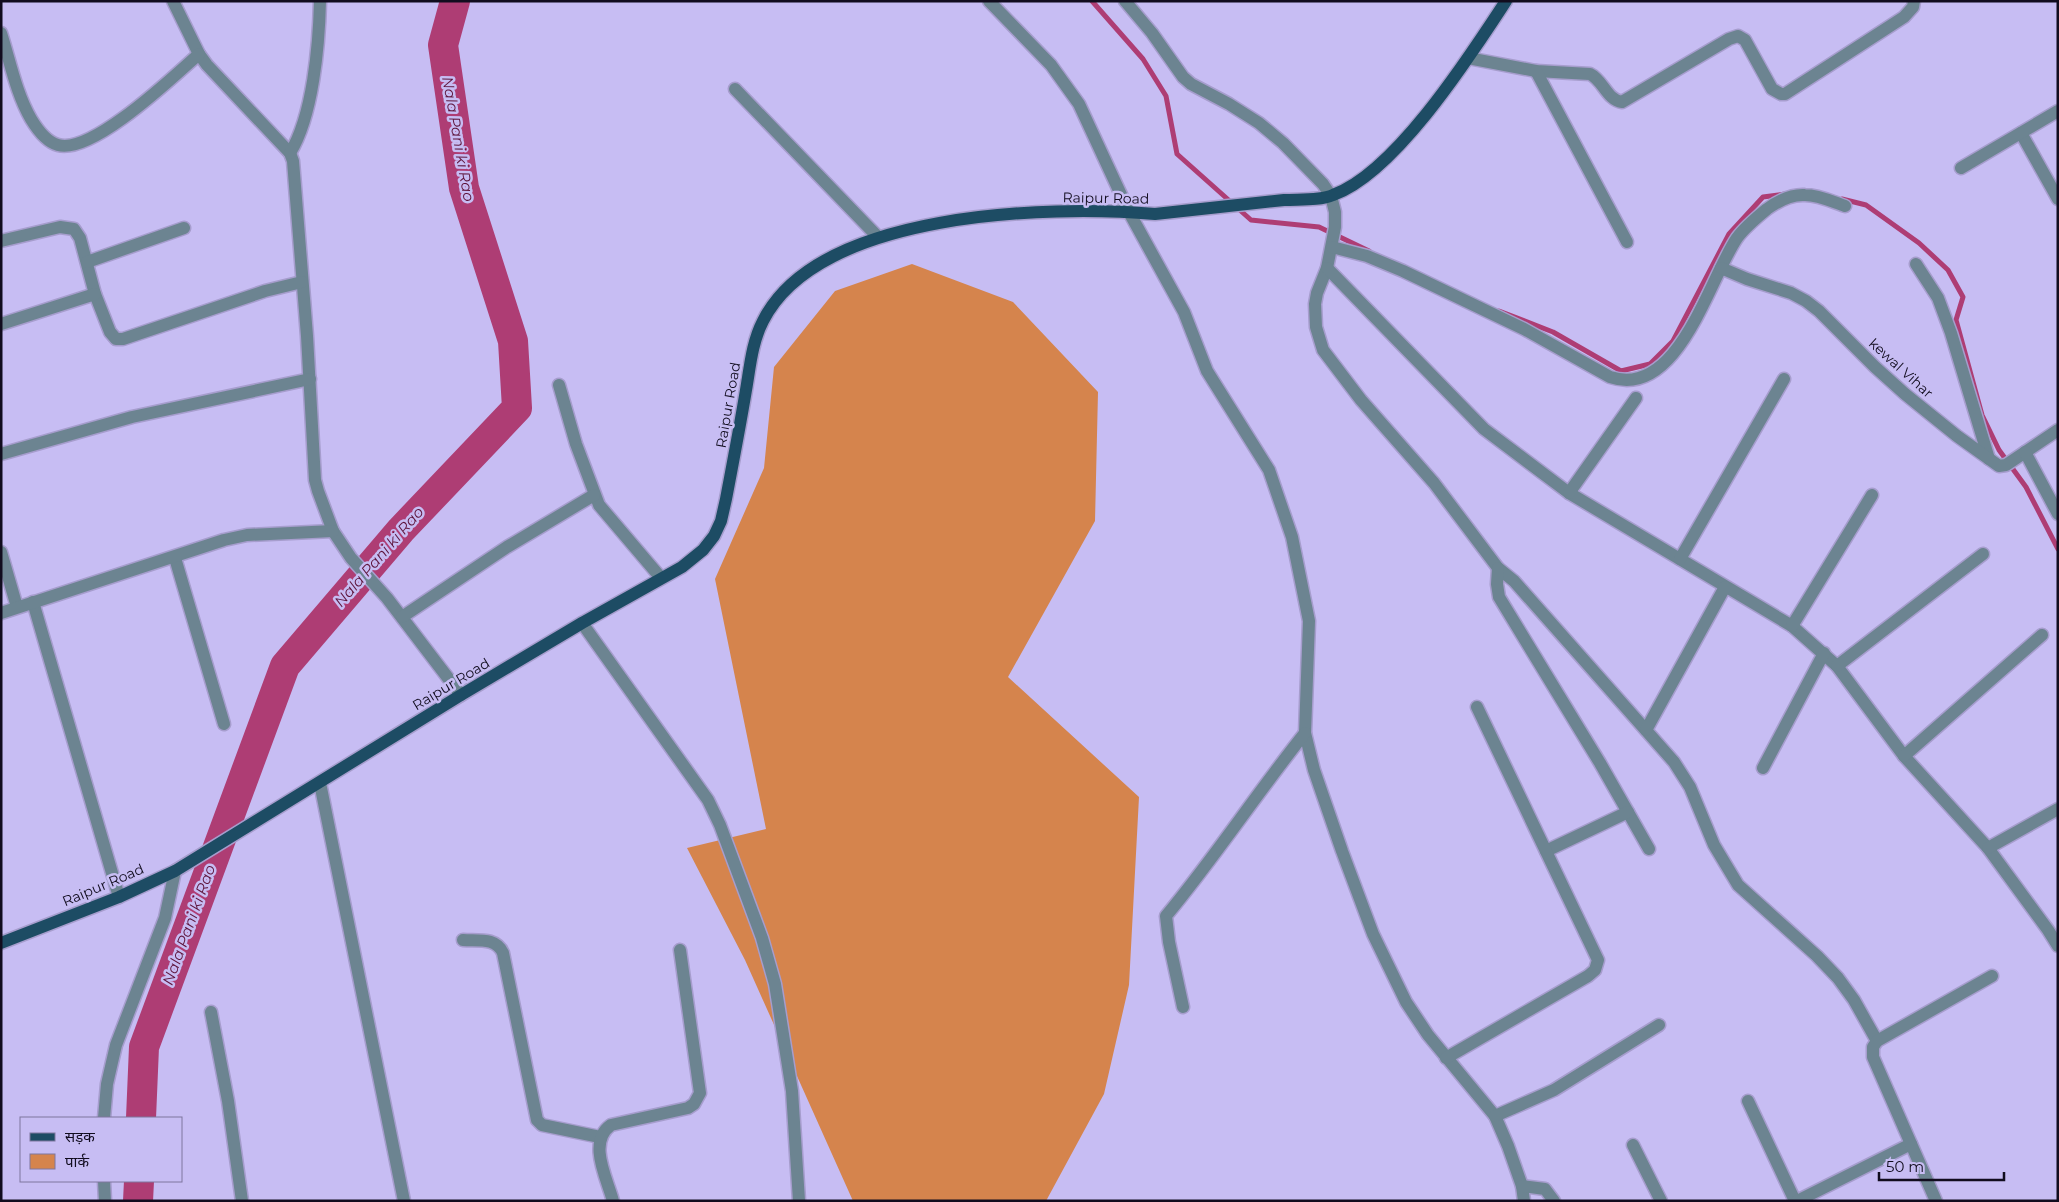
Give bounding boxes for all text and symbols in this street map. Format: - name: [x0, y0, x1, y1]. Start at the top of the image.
- water label: Nala Pani ki Rao: [438, 75, 479, 203]
- street label: Raipur Road: [1062, 188, 1150, 208]
- street label: kewal Vihar: [1865, 334, 1937, 402]
- street label: Raipur Road: [712, 361, 744, 449]
- water label: Nala Pani ki Rao: [330, 503, 427, 611]
- street label: Raipur Road: [409, 654, 493, 714]
- street label: Raipur Road: [59, 860, 147, 910]
- water label: Nala Pani ki Rao: [158, 862, 219, 988]
- legend: [20, 1117, 182, 1182]
- text: सड़क: [65, 1127, 95, 1146]
- scale bar: [1879, 1150, 2004, 1182]
- text: पार्क: [65, 1152, 89, 1171]
- text: 50 m: [1886, 1157, 1924, 1176]

